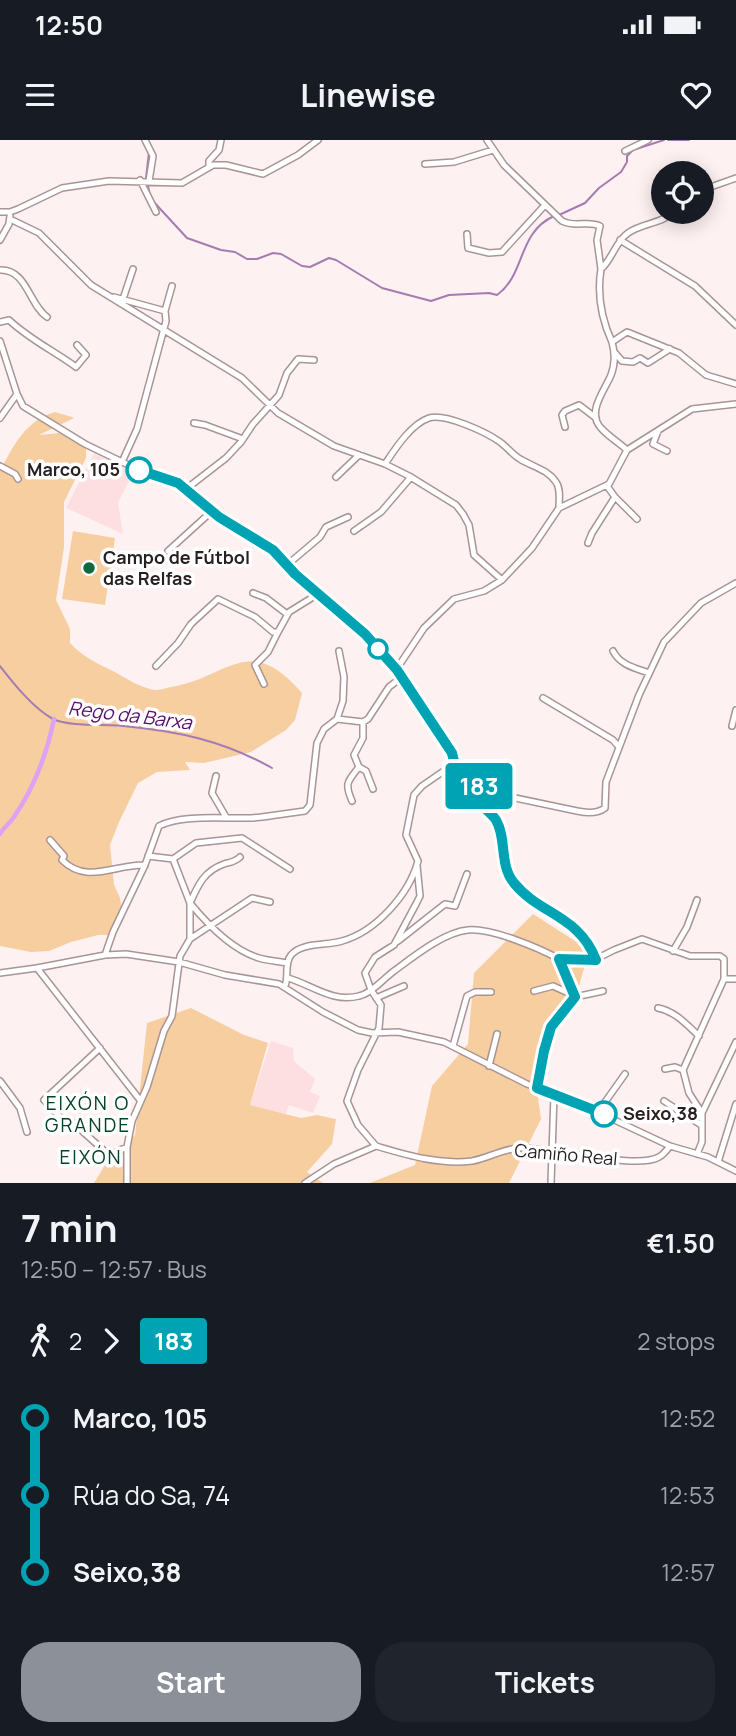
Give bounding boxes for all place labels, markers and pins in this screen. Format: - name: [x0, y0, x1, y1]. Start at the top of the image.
- place label: Marco, 105: [27, 457, 120, 481]
- marker: Marco, 105: [126, 457, 152, 483]
- place label: Campo de Fútbol das Relfas: [103, 545, 250, 590]
- marker: Campo de Fútbol das Relfas: [81, 560, 97, 576]
- unlabelled marker: [368, 639, 388, 659]
- marker: Seixo,38: [591, 1101, 617, 1127]
- place label: Seixo,38: [623, 1101, 698, 1125]

